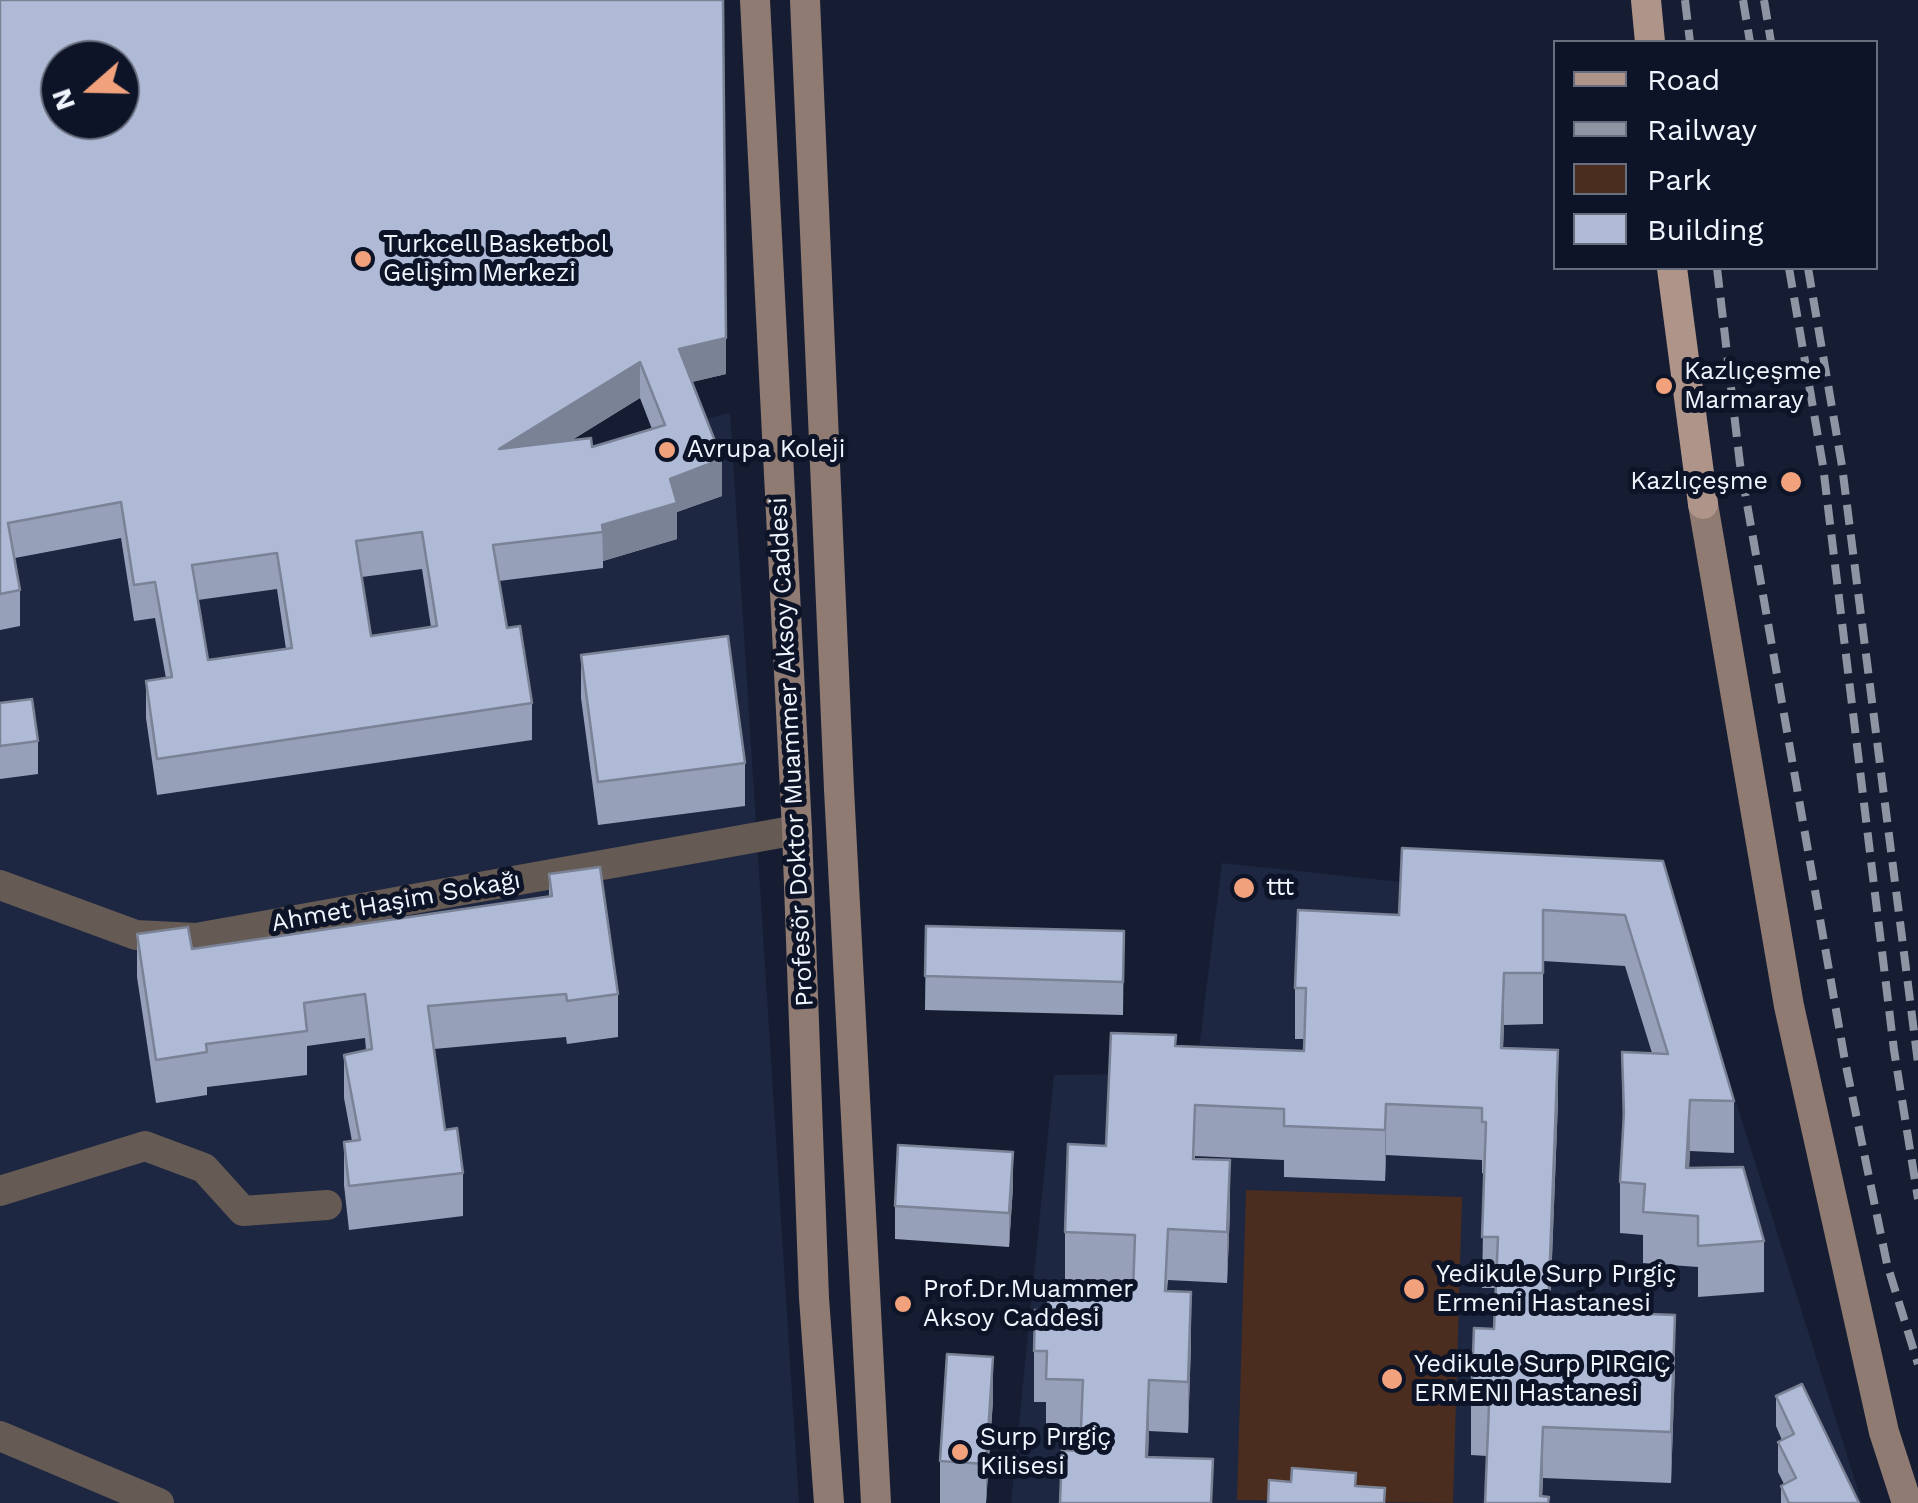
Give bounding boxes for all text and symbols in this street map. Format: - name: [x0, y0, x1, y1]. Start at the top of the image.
- north arrow: [40, 40, 140, 140]
- legend: [1553, 40, 1878, 270]
- text: Road: [1647, 62, 1720, 97]
- text: N: [44, 84, 82, 115]
- text: Railway: [1647, 112, 1757, 147]
- text: Park: [1647, 162, 1712, 197]
- text: Building: [1647, 212, 1764, 247]
- place label: Turkcell Basketbol Gelişim Merkezi: [383, 230, 608, 289]
- marker: Turkcell Basketbol Gelişim Merkezi: [352, 248, 374, 270]
- place label: Kazlıçeşme Marmaray: [1684, 357, 1822, 416]
- marker: Kazlıçeşme Marmaray: [1653, 375, 1675, 397]
- place label: Avrupa Koleji: [687, 435, 845, 465]
- marker: Avrupa Koleji: [656, 439, 678, 461]
- place label: Kazlıçeşme: [1630, 467, 1768, 497]
- marker: Kazlıçeşme: [1778, 469, 1804, 495]
- street label: Profesör Doktor Muammer Aksoy Caddesi: [764, 497, 820, 1007]
- street label: Ahmet Haşim Sokağı: [269, 865, 523, 939]
- place label: ttt: [1266, 873, 1294, 903]
- marker: ttt: [1231, 875, 1257, 901]
- place label: Yedikule Surp Pırgiç Ermeni Hastanesi: [1436, 1260, 1677, 1319]
- place label: Prof.Dr.Muammer Aksoy Caddesi: [923, 1275, 1133, 1334]
- marker: Yedikule Surp Pırgiç Ermeni Hastanesi: [1401, 1276, 1427, 1302]
- marker: Prof.Dr.Muammer Aksoy Caddesi: [892, 1293, 914, 1315]
- place label: Yedikule Surp PIRGIÇ ERMENI Hastanesi: [1414, 1350, 1671, 1409]
- marker: Yedikule Surp PIRGIÇ ERMENI Hastanesi: [1379, 1366, 1405, 1392]
- place label: Surp Pırgiç Kilisesi: [980, 1423, 1111, 1482]
- marker: Surp Pırgiç Kilisesi: [949, 1441, 971, 1463]

